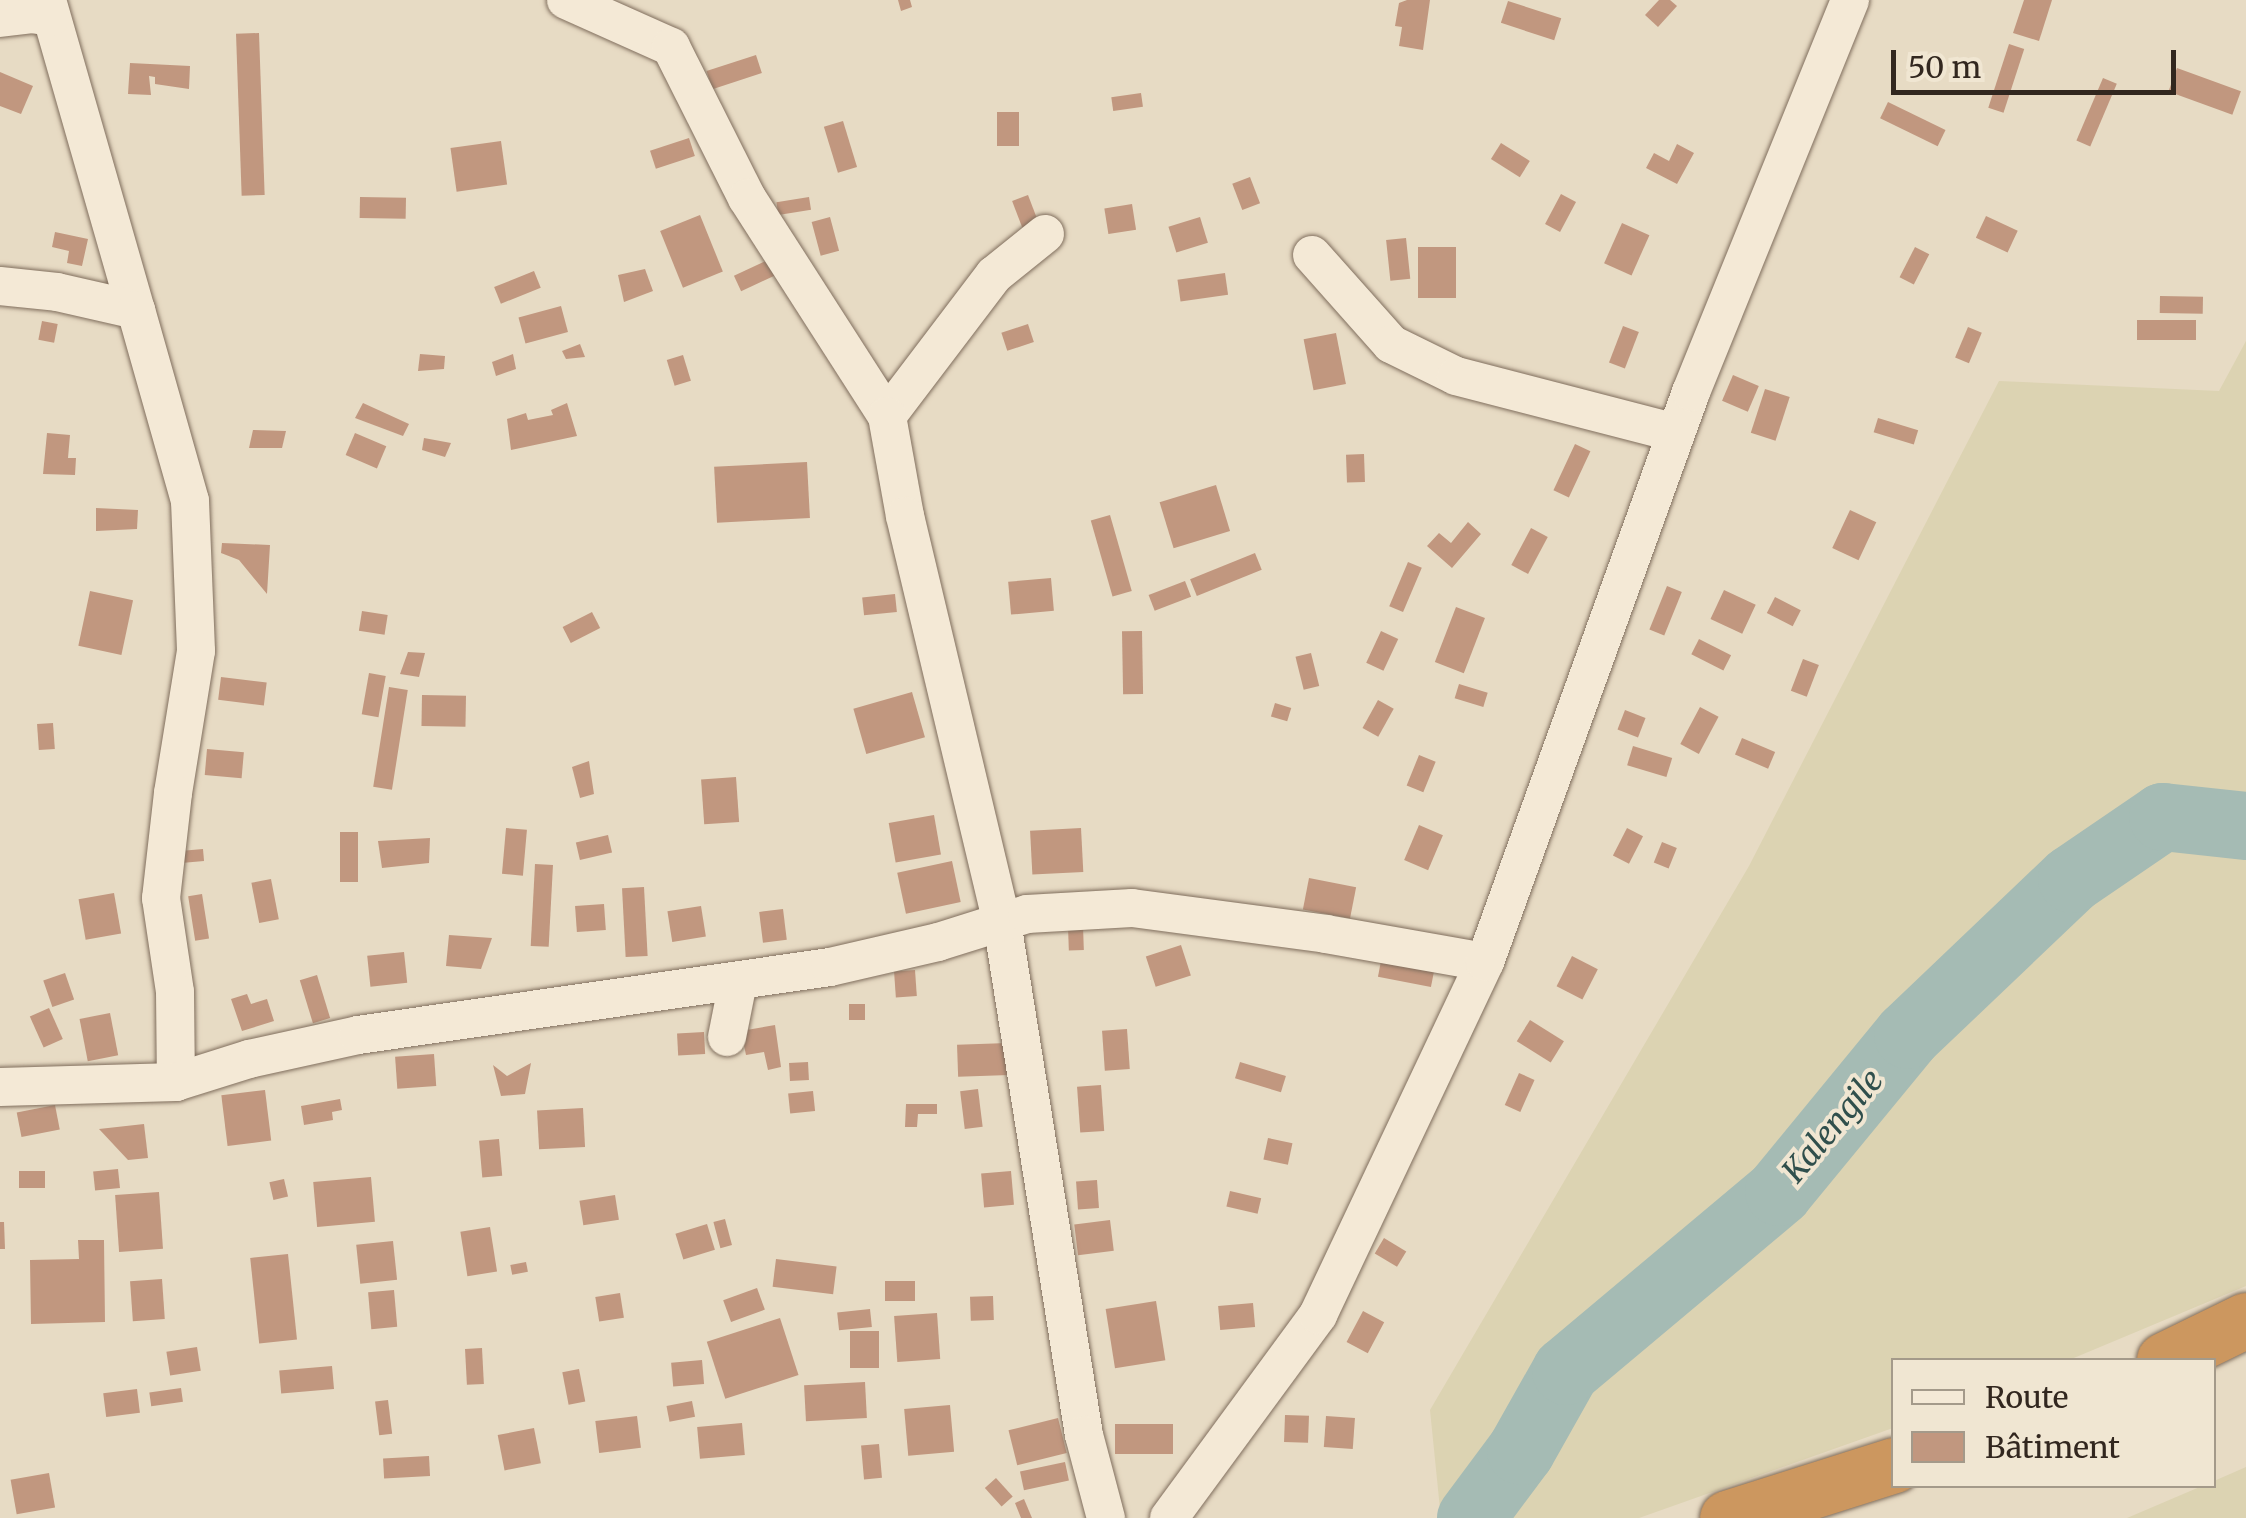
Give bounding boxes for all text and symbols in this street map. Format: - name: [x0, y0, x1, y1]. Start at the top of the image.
- scale bar: [1896, 30, 2181, 92]
- text: 50 m: [1908, 48, 1981, 86]
- water label: Kalengile: [1775, 1062, 1891, 1190]
- legend: [1891, 1358, 2216, 1488]
- text: Route: [1985, 1378, 2068, 1416]
- text: Bâtiment: [1985, 1428, 2120, 1466]

